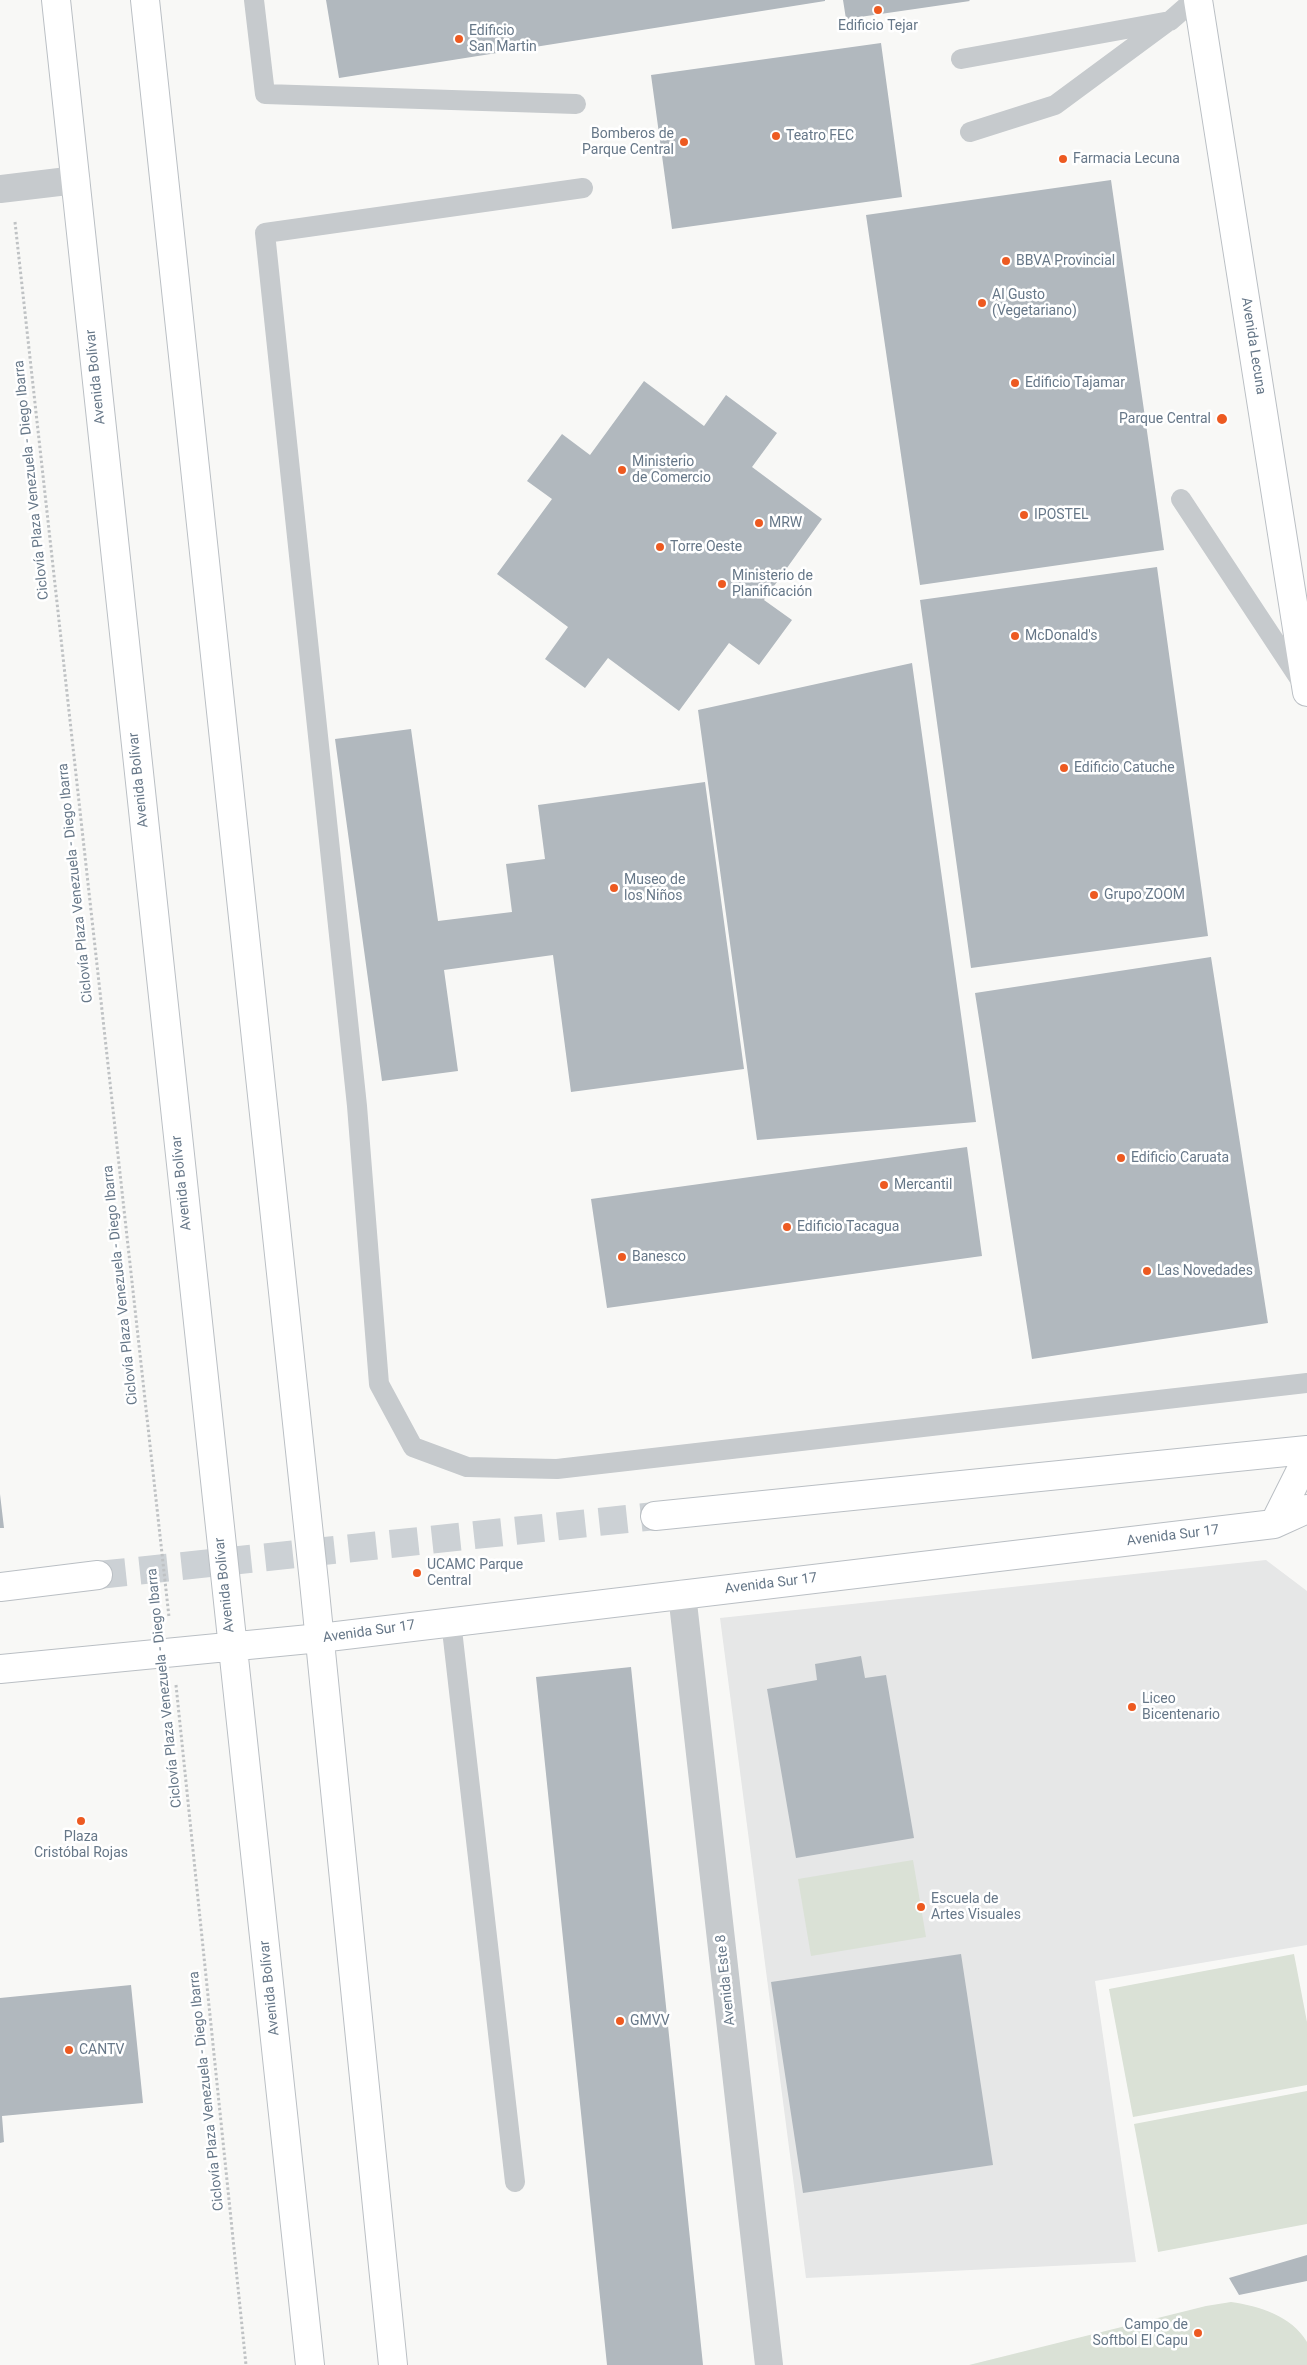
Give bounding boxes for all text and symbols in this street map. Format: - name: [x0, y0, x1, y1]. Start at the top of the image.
- marker: Edificio Tejar: [872, 4, 884, 16]
- place label: Edificio Tejar: [838, 18, 918, 34]
- place label: Edificio San Martin: [469, 23, 537, 56]
- marker: Edificio San Martin: [453, 33, 465, 45]
- place label: Bomberos de Parque Central: [582, 126, 674, 158]
- place label: Teatro FEC: [786, 128, 854, 144]
- marker: Teatro FEC: [770, 130, 782, 142]
- marker: Bomberos de Parque Central: [678, 136, 690, 148]
- place label: Farmacia Lecuna: [1073, 151, 1180, 167]
- marker: Farmacia Lecuna: [1057, 153, 1069, 165]
- place label: BBVA Provincial: [1016, 253, 1115, 269]
- marker: BBVA Provincial: [1000, 255, 1012, 267]
- place label: Al Gusto (Vegetariano): [992, 287, 1077, 320]
- street label: Avenida Lecuna: [1237, 296, 1269, 396]
- marker: Al Gusto (Vegetariano): [976, 297, 988, 309]
- street label: Avenida Bolívar: [83, 329, 109, 425]
- street label: Ciclovía Plaza Venezuela - Diego Ibarra: [11, 359, 53, 601]
- place label: Edificio Tajamar: [1025, 375, 1125, 391]
- marker: Edificio Tajamar: [1009, 377, 1021, 389]
- place label: Parque Central: [1119, 411, 1211, 427]
- marker: Parque Central: [1215, 412, 1229, 426]
- place label: Ministerio de Comercio: [632, 454, 711, 487]
- marker: Ministerio de Comercio: [616, 464, 628, 476]
- place label: IPOSTEL: [1034, 507, 1088, 523]
- marker: IPOSTEL: [1018, 509, 1030, 521]
- place label: MRW: [769, 515, 802, 531]
- marker: MRW: [753, 517, 765, 529]
- place label: Torre Oeste: [670, 539, 742, 555]
- marker: Torre Oeste: [654, 541, 666, 553]
- place label: Ministerio de Planificación: [732, 568, 813, 600]
- marker: Ministerio de Planificación: [716, 578, 728, 590]
- place label: McDonald's: [1025, 628, 1097, 644]
- marker: McDonald's: [1009, 630, 1021, 642]
- street label: Avenida Bolívar: [126, 732, 152, 828]
- place label: Edificio Catuche: [1074, 760, 1175, 776]
- street label: Ciclovía Plaza Venezuela - Diego Ibarra: [55, 762, 97, 1004]
- marker: Edificio Catuche: [1058, 762, 1070, 774]
- place label: Museo de los Niños: [624, 872, 685, 904]
- marker: Museo de los Niños: [608, 882, 620, 894]
- place label: Grupo ZOOM: [1104, 887, 1185, 903]
- marker: Grupo ZOOM: [1088, 889, 1100, 901]
- street label: Avenida Bolívar: [169, 1135, 195, 1231]
- place label: Edificio Caruata: [1131, 1150, 1229, 1166]
- marker: Edificio Caruata: [1115, 1152, 1127, 1164]
- street label: Ciclovía Plaza Venezuela - Diego Ibarra: [100, 1164, 142, 1406]
- place label: Mercantil: [894, 1177, 952, 1193]
- marker: Mercantil: [878, 1179, 890, 1191]
- place label: Edificio Tacagua: [797, 1219, 899, 1235]
- marker: Edificio Tacagua: [781, 1221, 793, 1233]
- place label: Banesco: [632, 1249, 686, 1265]
- marker: Banesco: [616, 1251, 628, 1263]
- place label: Las Novedades: [1157, 1263, 1253, 1279]
- marker: Las Novedades: [1141, 1265, 1153, 1277]
- street label: Avenida Sur 17: [1126, 1522, 1220, 1550]
- street label: Avenida Bolívar: [212, 1537, 238, 1633]
- place label: UCAMC Parque Central: [427, 1557, 523, 1590]
- street label: Ciclovía Plaza Venezuela - Diego Ibarra: [144, 1567, 186, 1809]
- marker: UCAMC Parque Central: [411, 1567, 423, 1579]
- street label: Avenida Sur 17: [724, 1570, 818, 1598]
- street label: Avenida Sur 17: [322, 1617, 416, 1647]
- place label: Liceo Bicentenario: [1142, 1691, 1220, 1724]
- marker: Liceo Bicentenario: [1126, 1701, 1138, 1713]
- marker: Plaza Cristóbal Rojas: [75, 1815, 87, 1827]
- place label: Plaza Cristóbal Rojas: [34, 1829, 128, 1861]
- place label: Escuela de Artes Visuales: [931, 1891, 1021, 1924]
- marker: Escuela de Artes Visuales: [915, 1901, 927, 1913]
- street label: Avenida Este 8: [713, 1934, 739, 2026]
- street label: Avenida Bolívar: [257, 1940, 283, 2036]
- street label: Ciclovía Plaza Venezuela - Diego Ibarra: [186, 1970, 228, 2212]
- place label: GMVV: [630, 2013, 670, 2029]
- marker: GMVV: [614, 2015, 626, 2027]
- place label: CANTV: [79, 2042, 124, 2058]
- marker: CANTV: [63, 2044, 75, 2056]
- place label: Campo de Softbol El Capu: [1092, 2317, 1188, 2350]
- marker: Campo de Softbol El Capu: [1192, 2327, 1204, 2339]

